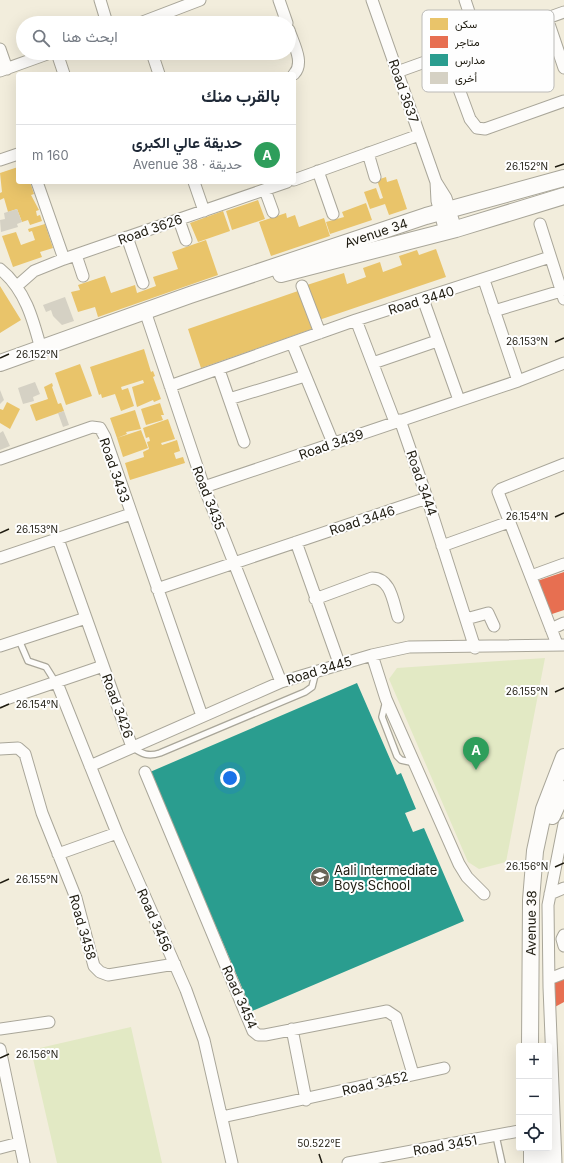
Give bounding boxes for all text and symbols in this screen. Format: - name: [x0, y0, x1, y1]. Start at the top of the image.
- legend: [422, 10, 554, 92]
- search box: [16, 16, 296, 60]
- text: سكن: [455, 17, 478, 31]
- icon: search: [30, 27, 52, 49]
- text: ابحث هنا: [62, 27, 118, 46]
- text: متاجر: [454, 35, 480, 49]
- text: مدارس: [455, 53, 485, 67]
- street label: Road 3637: [386, 57, 422, 125]
- text: أخرى: [455, 71, 477, 85]
- text: بالقرب منك: [201, 86, 280, 106]
- text: حديقة عالي الكبرى: [132, 133, 242, 152]
- text: 160 m: [32, 147, 69, 163]
- text: A: [262, 147, 272, 163]
- text: حديقة · Avenue 38: [133, 156, 242, 172]
- text: 26.152°N: [506, 160, 548, 172]
- street label: Road 3626: [116, 211, 184, 247]
- street label: Avenue 34: [342, 215, 410, 251]
- street label: Road 3440: [386, 282, 456, 318]
- text: 26.153°N: [506, 335, 548, 347]
- text: 26.152°N: [16, 348, 58, 360]
- street label: Road 3439: [296, 425, 366, 463]
- street label: Road 3433: [96, 435, 134, 505]
- street label: Road 3444: [403, 448, 441, 518]
- street label: Road 3435: [189, 464, 229, 532]
- street label: Road 3446: [327, 502, 397, 538]
- text: 26.154°N: [506, 510, 548, 522]
- text: 26.153°N: [16, 523, 58, 535]
- street label: Road 3445: [284, 652, 354, 688]
- street label: Road 3426: [99, 672, 137, 740]
- text: 26.155°N: [506, 685, 548, 697]
- text: 26.154°N: [16, 698, 58, 710]
- pin: A: [463, 737, 489, 770]
- your location: [220, 768, 240, 788]
- text: 26.156°N: [506, 860, 548, 872]
- place label: Aali Intermediate Boys School: [334, 862, 437, 893]
- school or university icon: Aali Intermediate Boys School: [309, 866, 331, 888]
- text: 26.155°N: [16, 873, 58, 885]
- street label: Road 3456: [134, 886, 176, 954]
- street label: Avenue 38: [523, 890, 540, 956]
- street label: Road 3458: [66, 892, 100, 962]
- street label: Road 3454: [219, 963, 261, 1031]
- map controls: [516, 1043, 552, 1151]
- button: +: [516, 1043, 552, 1079]
- text: 26.156°N: [16, 1048, 58, 1060]
- street label: Road 3452: [340, 1068, 410, 1098]
- button: −: [516, 1079, 552, 1115]
- button: locate: [516, 1115, 552, 1151]
- street label: Road 3451: [412, 1132, 478, 1158]
- text: 50.522°E: [297, 1137, 341, 1149]

